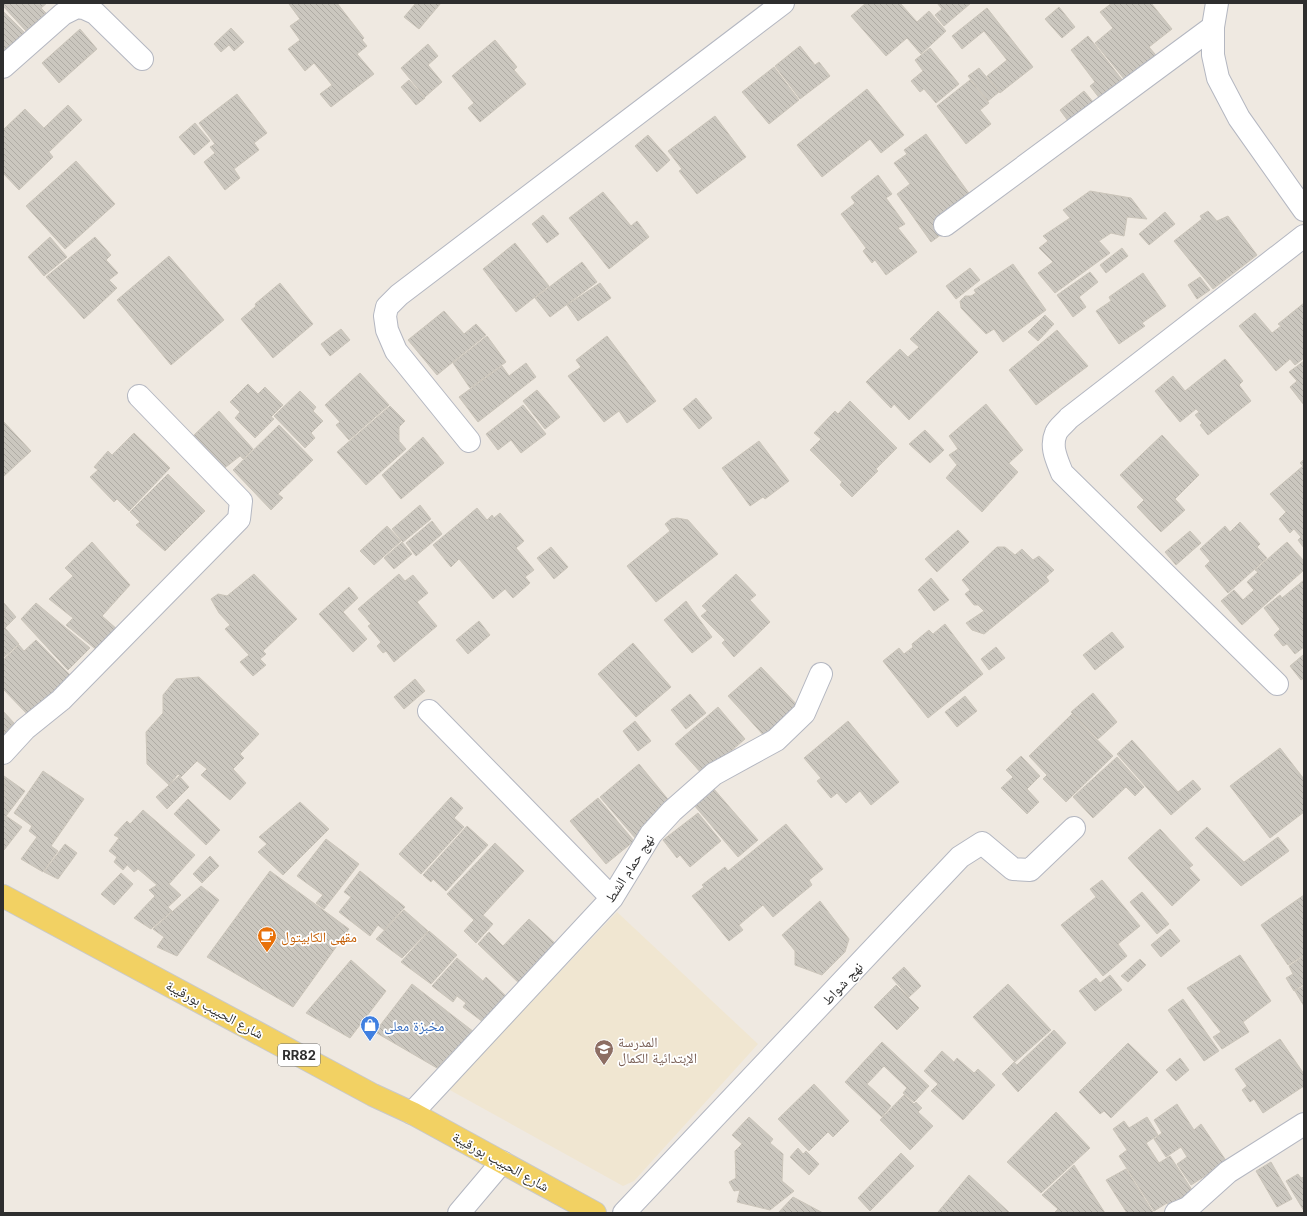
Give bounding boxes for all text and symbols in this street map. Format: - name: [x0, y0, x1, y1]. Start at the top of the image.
- street label: نهج حمام الشط: [601, 831, 659, 906]
- cafe icon: مقهى الكابيتول: [256, 925, 278, 953]
- place label: مقهى الكابيتول: [281, 928, 357, 946]
- street label: نهج شواط: [818, 958, 868, 1009]
- street label: شارع الحبيب بورقيبة: [162, 976, 267, 1044]
- shop icon: مخبزة معلى: [359, 1014, 381, 1042]
- place label: مخبزة معلى: [384, 1017, 444, 1035]
- place label: المدرسة الإبتدائية الكمال: [618, 1033, 697, 1067]
- school or university icon: المدرسة الإبتدائية الكمال: [593, 1038, 615, 1066]
- road number: RR82: [278, 1044, 320, 1066]
- street label: شارع الحبيب بورقيبة: [449, 1127, 552, 1196]

